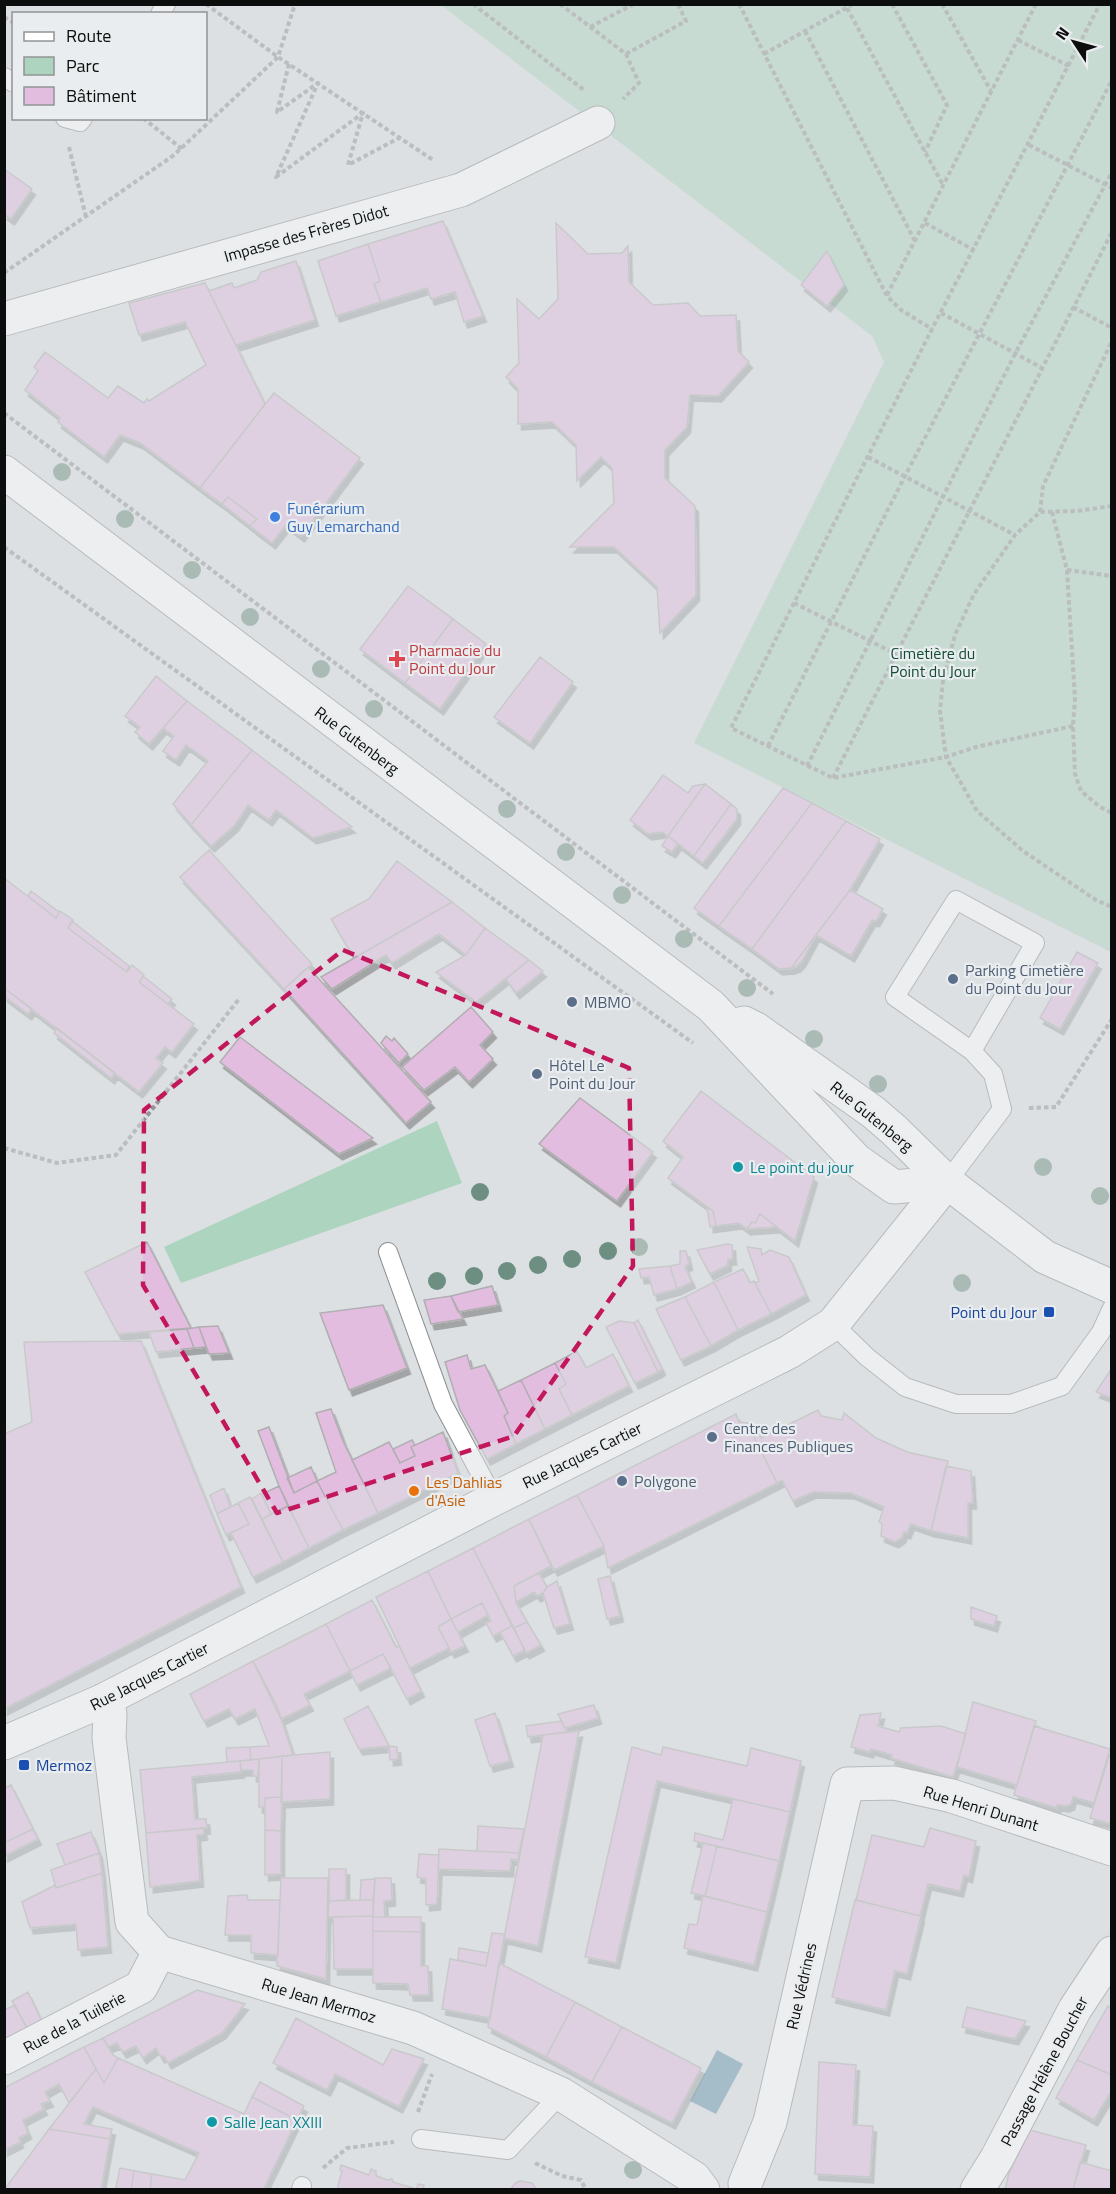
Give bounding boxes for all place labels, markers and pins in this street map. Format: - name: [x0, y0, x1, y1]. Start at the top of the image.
- place label: Funérarium Guy Lemarchand: [287, 496, 400, 538]
- marker: Funérarium Guy Lemarchand: [268, 510, 282, 524]
- place label: Pharmacie du Point du Jour: [409, 638, 501, 680]
- marker: Pharmacie du Point du Jour: [390, 652, 404, 666]
- place label: Parking Cimetière du Point du Jour: [965, 958, 1084, 1000]
- marker: Parking Cimetière du Point du Jour: [946, 972, 960, 986]
- place label: MBMO: [584, 990, 631, 1014]
- marker: MBMO: [565, 995, 579, 1009]
- place label: Hôtel Le Point du Jour: [549, 1053, 636, 1095]
- marker: Hôtel Le Point du Jour: [530, 1067, 544, 1081]
- place label: Le point du jour: [750, 1155, 854, 1179]
- marker: Le point du jour: [731, 1160, 745, 1174]
- place label: Point du Jour: [950, 1300, 1037, 1324]
- marker: Point du Jour: [1042, 1305, 1056, 1319]
- place label: Centre des Finances Publiques: [724, 1416, 853, 1458]
- marker: Centre des Finances Publiques: [705, 1430, 719, 1444]
- place label: Polygone: [634, 1469, 696, 1493]
- place label: Les Dahlias d'Asie: [426, 1470, 502, 1512]
- marker: Polygone: [615, 1474, 629, 1488]
- marker: Les Dahlias d'Asie: [407, 1484, 421, 1498]
- place label: Mermoz: [36, 1753, 92, 1777]
- marker: Mermoz: [17, 1758, 31, 1772]
- place label: Salle Jean XXIII: [224, 2110, 322, 2134]
- marker: Salle Jean XXIII: [205, 2115, 219, 2129]

